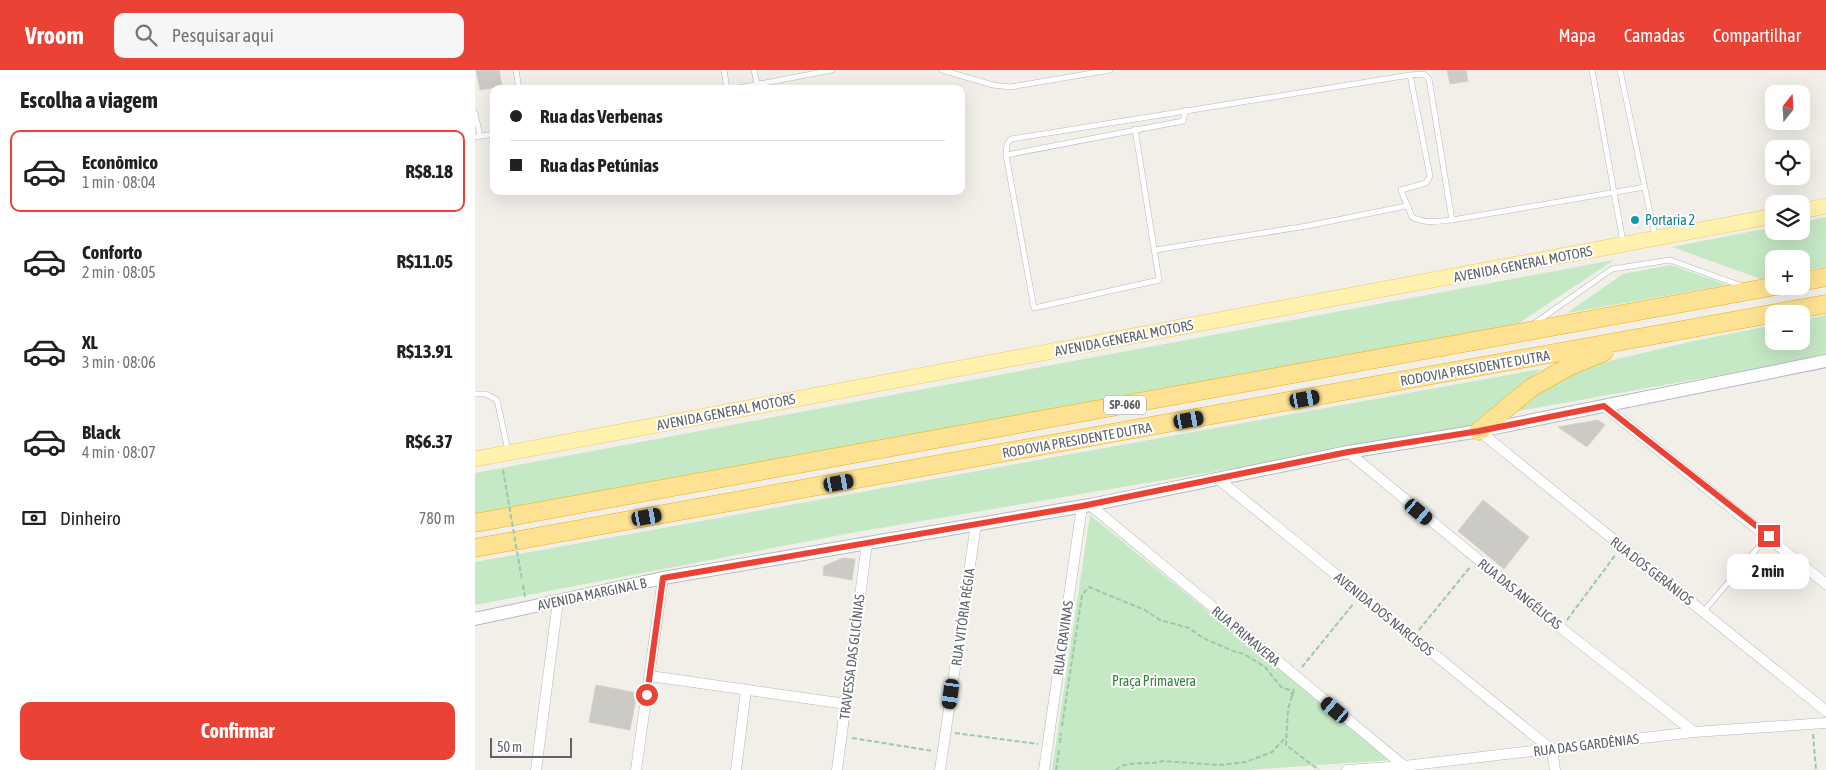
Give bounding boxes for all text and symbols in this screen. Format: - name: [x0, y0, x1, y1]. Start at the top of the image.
- search box: [114, 13, 464, 58]
- icon: search: [132, 21, 160, 49]
- text: Vroom: [25, 22, 84, 49]
- text: Pesquisar aqui: [172, 24, 274, 46]
- text: Mapa: [1559, 25, 1596, 46]
- text: Camadas: [1624, 25, 1685, 46]
- text: Compartilhar: [1713, 25, 1801, 46]
- north arrow: [1765, 85, 1810, 130]
- map controls: [1765, 85, 1810, 350]
- text: Escolha a viagem: [20, 87, 158, 113]
- text: Rua das Verbenas: [540, 105, 663, 127]
- button: locate: [1765, 140, 1810, 185]
- icon: car: [22, 149, 67, 194]
- text: Econômico: [82, 151, 158, 173]
- text: Rua das Petúnias: [540, 154, 659, 176]
- text: R$8.18: [405, 160, 453, 182]
- text: 1 min · 08:04: [82, 173, 156, 191]
- button: layers: [1765, 195, 1810, 240]
- place label: Portaria 2: [1645, 212, 1695, 228]
- marker: Portaria 2: [1629, 214, 1641, 226]
- icon: car: [22, 239, 67, 284]
- text: Conforto: [82, 241, 143, 263]
- street label: AVENIDA GENERAL MOTORS: [1452, 243, 1594, 285]
- text: R$11.05: [396, 250, 453, 272]
- button: +: [1765, 250, 1810, 295]
- text: 2 min · 08:05: [82, 263, 156, 281]
- button: −: [1765, 305, 1810, 350]
- street label: AVENIDA GENERAL MOTORS: [1053, 317, 1195, 359]
- icon: car: [22, 329, 67, 374]
- text: XL: [82, 331, 98, 353]
- text: R$13.91: [396, 340, 453, 362]
- street label: RODOVIA PRESIDENTE DUTRA: [1399, 347, 1551, 389]
- text: 3 min · 08:06: [82, 353, 156, 371]
- car: [1288, 389, 1321, 409]
- street label: AVENIDA GENERAL MOTORS: [655, 391, 797, 433]
- road number: SP-060: [1104, 396, 1146, 414]
- car: [1172, 410, 1205, 430]
- icon: car: [22, 419, 67, 464]
- street label: RODOVIA PRESIDENTE DUTRA: [1001, 419, 1153, 461]
- text: Black: [82, 421, 120, 443]
- text: R$6.37: [405, 430, 453, 452]
- text: 4 min · 08:07: [82, 443, 156, 461]
- car: [822, 473, 855, 493]
- car: [1402, 497, 1435, 527]
- icon: cash: [20, 504, 48, 532]
- text: Dinheiro: [60, 507, 121, 529]
- car: [630, 507, 663, 527]
- text: 780 m: [419, 509, 455, 527]
- route end: [1758, 525, 1780, 547]
- street label: RUA DOS GERÂNIOS: [1607, 534, 1697, 608]
- callout: 2 min: [1728, 554, 1810, 588]
- street label: RUA DAS ANGÉLICAS: [1475, 555, 1565, 633]
- text: 2 min: [1752, 562, 1784, 580]
- street label: RUA VITÓRIA RÉGIA: [948, 567, 978, 667]
- street label: AVENIDA DOS NARCISOS: [1331, 569, 1437, 659]
- street label: AVENIDA MARGINAL B: [536, 575, 648, 613]
- street label: TRAVESSA DAS GLICÍNIAS: [836, 593, 868, 721]
- street label: RUA CRAVINAS: [1050, 599, 1076, 676]
- street label: RUA PRIMAVERA: [1209, 603, 1283, 669]
- park label: Praça Primavera: [1112, 673, 1196, 689]
- car: [941, 678, 960, 710]
- route start: [636, 684, 658, 706]
- car: [1318, 695, 1351, 725]
- button: Confirmar: [20, 702, 455, 760]
- street label: RUA DAS GARDÊNIAS: [1532, 731, 1640, 759]
- scale bar: [490, 735, 573, 758]
- text: 50 m: [497, 739, 522, 755]

